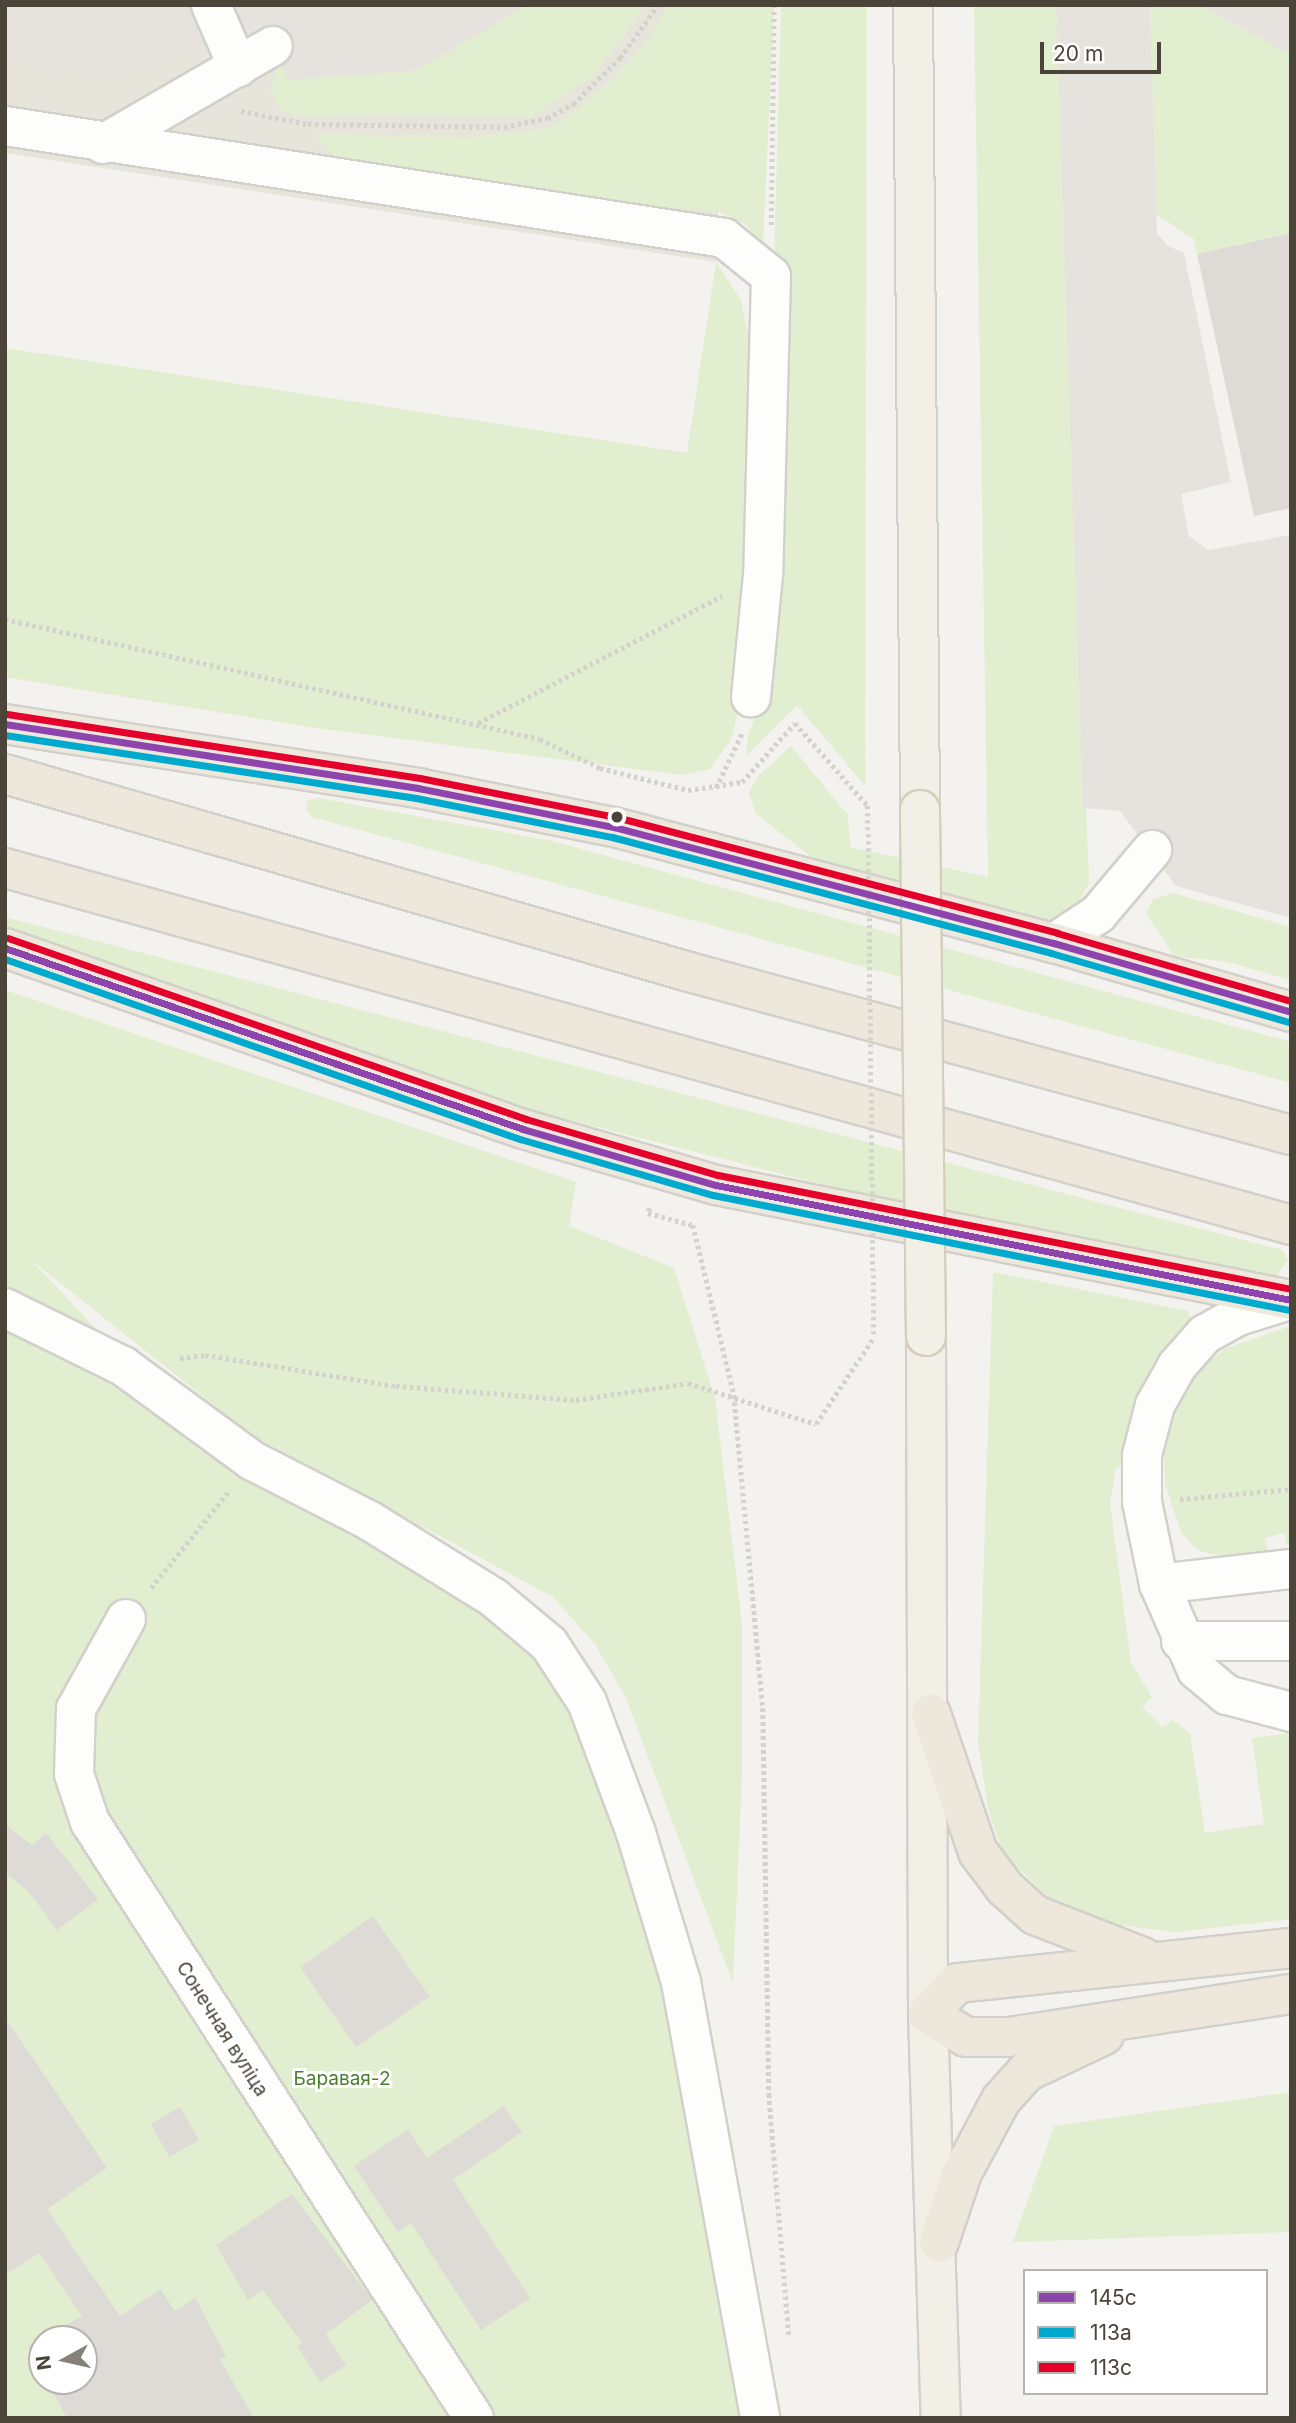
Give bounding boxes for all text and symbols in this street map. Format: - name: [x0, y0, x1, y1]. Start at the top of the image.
- scale bar: [1044, 28, 1165, 72]
- text: 20 m: [1053, 41, 1103, 66]
- unlabelled marker: [610, 810, 624, 824]
- street label: Сонечная вуліца: [171, 1957, 273, 2101]
- park label: Баравая-2: [293, 2068, 391, 2090]
- legend: [1023, 2269, 1268, 2395]
- text: 145с: [1090, 2285, 1137, 2310]
- text: 113а: [1090, 2320, 1132, 2345]
- north arrow: [28, 2325, 98, 2395]
- text: N: [31, 2354, 56, 2371]
- text: 113с: [1090, 2355, 1132, 2380]

